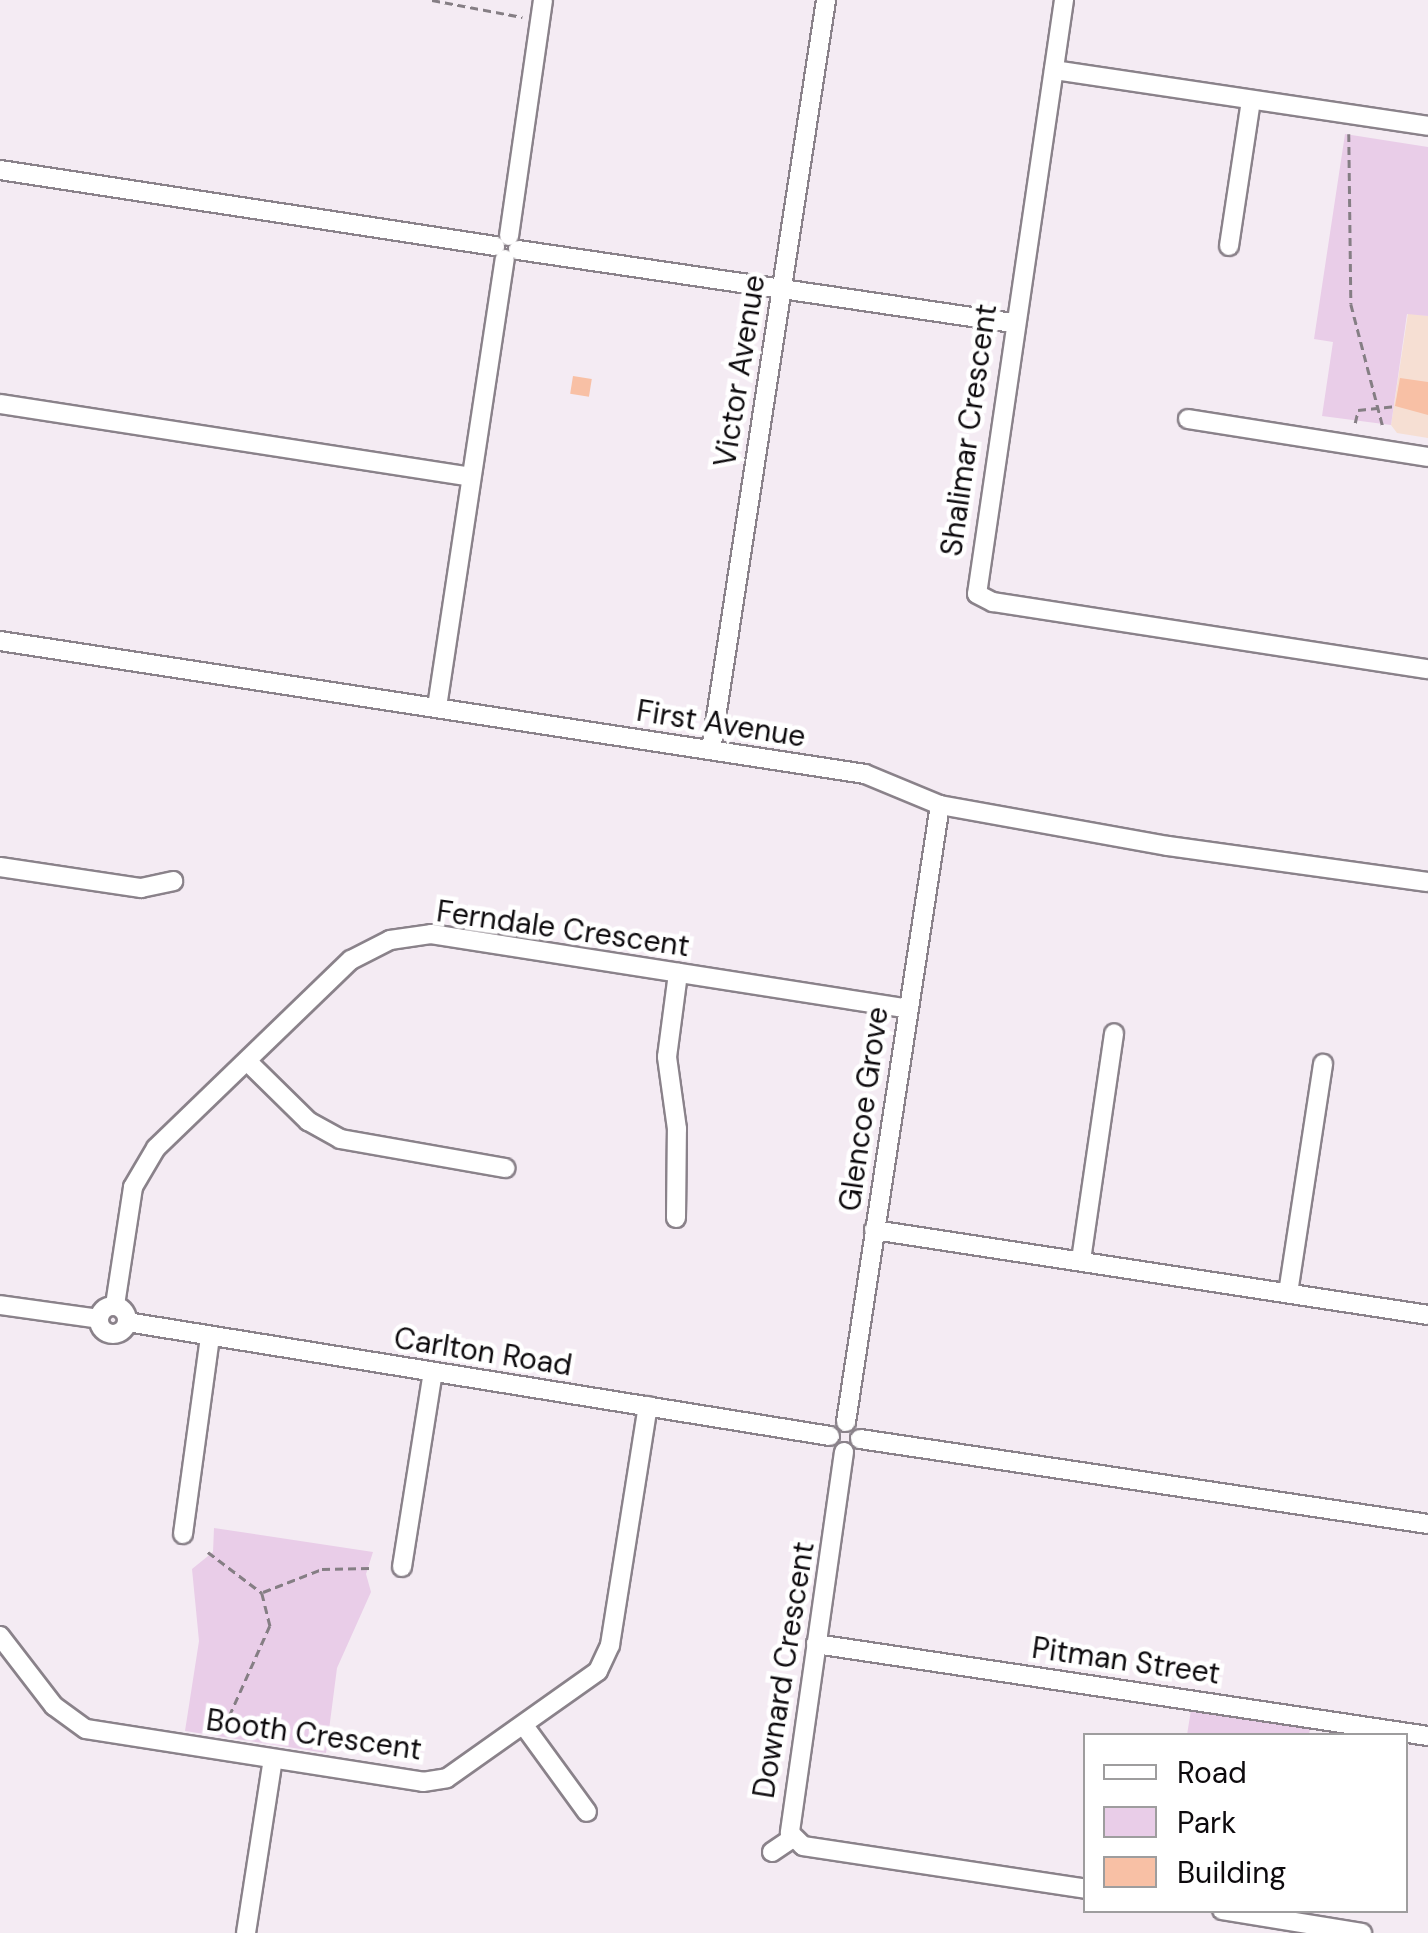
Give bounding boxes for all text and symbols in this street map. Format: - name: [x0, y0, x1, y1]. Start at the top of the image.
- street label: Victor Avenue: [707, 272, 773, 470]
- street label: Shalimar Crescent: [933, 302, 1005, 558]
- street label: First Avenue: [634, 693, 808, 755]
- street label: Ferndale Crescent: [434, 893, 692, 965]
- street label: Glencoe Grove: [832, 1004, 896, 1214]
- street label: Carlton Road: [391, 1320, 575, 1384]
- street label: Downard Crescent: [746, 1539, 822, 1801]
- street label: Pitman Street: [1030, 1630, 1222, 1692]
- street label: Booth Crescent: [204, 1702, 424, 1768]
- legend: [1083, 1733, 1408, 1913]
- text: Road: [1177, 1753, 1247, 1792]
- text: Park: [1177, 1803, 1236, 1842]
- text: Building: [1177, 1853, 1286, 1892]

